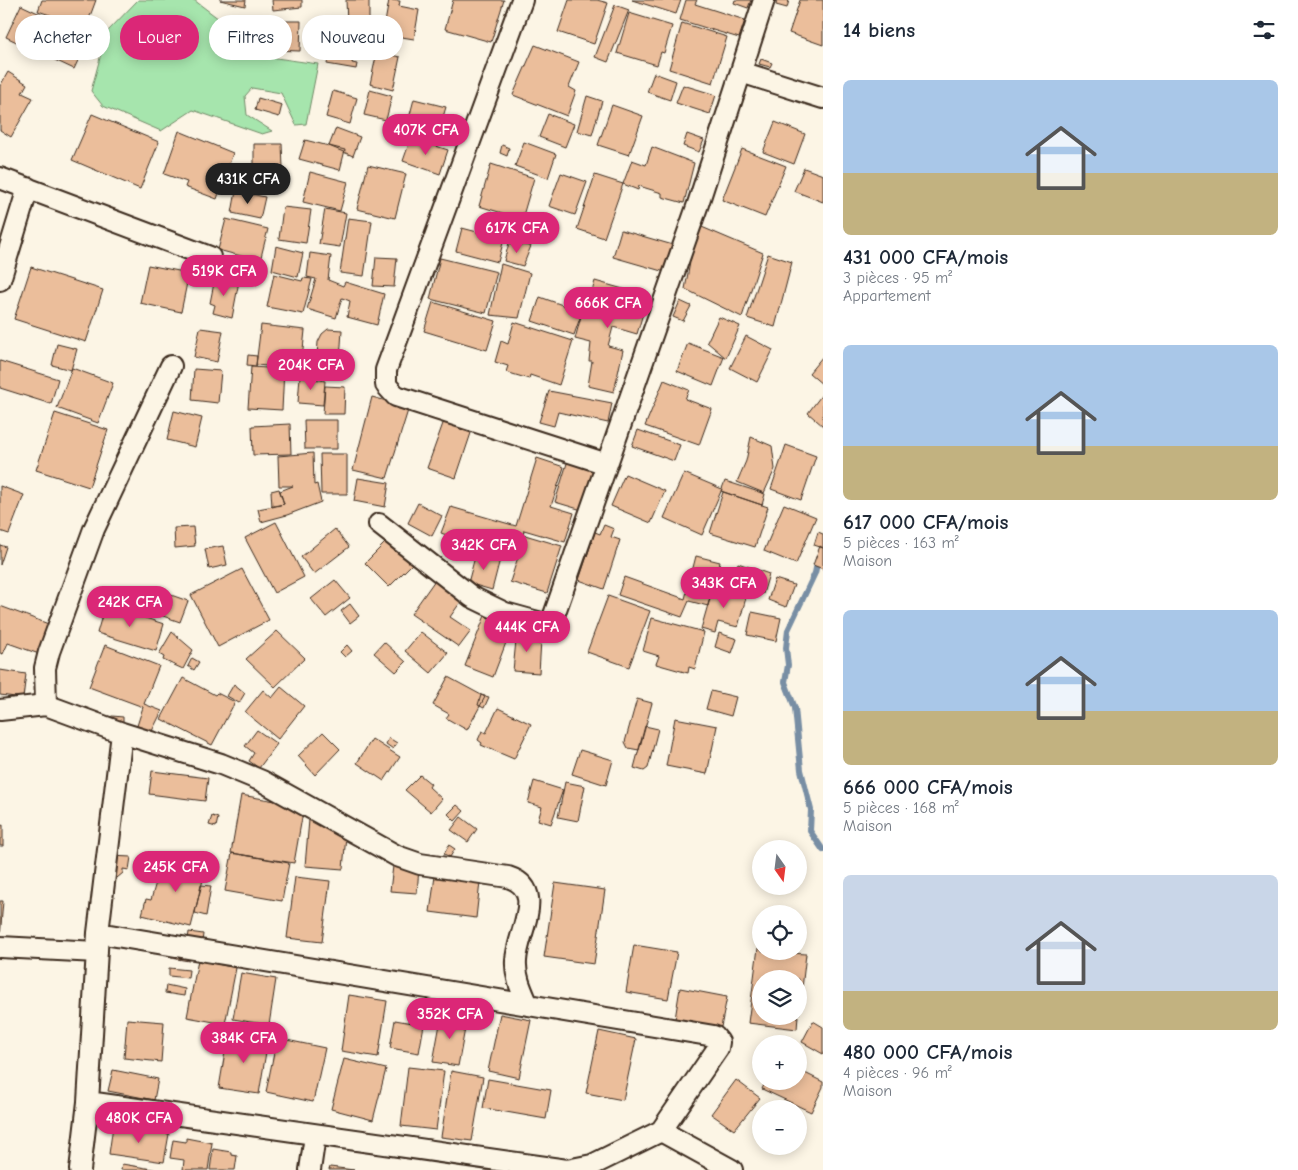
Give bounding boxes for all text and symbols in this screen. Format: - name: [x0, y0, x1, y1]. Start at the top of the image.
- chip: Acheter: [15, 15, 110, 60]
- chip: Louer: [120, 15, 199, 60]
- chip: Filtres: [209, 15, 292, 60]
- chip: Nouveau: [302, 15, 403, 60]
- icon: filters: [1250, 16, 1278, 44]
- text: 14 biens: [843, 18, 915, 42]
- icon: home: [1016, 113, 1106, 203]
- pin: 407K CFA: [374, 114, 478, 156]
- text: 407K CFA: [393, 121, 459, 139]
- pin: 431K CFA: [196, 162, 300, 205]
- text: 431K CFA: [216, 170, 280, 188]
- pin: 617K CFA: [465, 212, 569, 254]
- text: 617K CFA: [485, 219, 549, 237]
- text: 431 000 CFA/mois: [843, 245, 1008, 269]
- pin: 519K CFA: [172, 254, 276, 297]
- text: 519K CFA: [192, 262, 256, 280]
- text: 3 pièces · 95 m²: [843, 269, 952, 287]
- pin: 666K CFA: [556, 286, 660, 329]
- text: Appartement: [843, 287, 931, 305]
- text: 666K CFA: [575, 294, 641, 312]
- pin: 204K CFA: [259, 348, 363, 391]
- text: 204K CFA: [278, 356, 344, 374]
- icon: home: [1016, 378, 1106, 468]
- text: 617 000 CFA/mois: [843, 510, 1009, 534]
- pin: 342K CFA: [432, 528, 536, 571]
- text: 5 pièces · 163 m²: [843, 534, 959, 552]
- text: 342K CFA: [452, 536, 516, 554]
- text: Maison: [843, 552, 892, 570]
- pin: 343K CFA: [672, 566, 776, 609]
- text: 343K CFA: [692, 574, 756, 592]
- pin: 242K CFA: [78, 586, 182, 628]
- text: 242K CFA: [98, 593, 162, 611]
- pin: 444K CFA: [475, 610, 579, 653]
- text: 444K CFA: [495, 618, 559, 636]
- icon: home: [1016, 643, 1106, 733]
- text: 666 000 CFA/mois: [843, 775, 1013, 799]
- text: 5 pièces · 168 m²: [843, 799, 959, 817]
- text: Maison: [843, 817, 892, 835]
- north arrow: [752, 840, 808, 895]
- map controls: [752, 840, 807, 1155]
- pin: 245K CFA: [124, 850, 228, 893]
- text: 245K CFA: [144, 858, 208, 876]
- button: locate: [752, 905, 807, 960]
- icon: home: [1016, 908, 1106, 998]
- button: layers: [752, 970, 807, 1025]
- pin: 352K CFA: [398, 998, 502, 1040]
- text: 352K CFA: [417, 1005, 483, 1023]
- pin: 384K CFA: [192, 1022, 296, 1064]
- text: 384K CFA: [212, 1029, 277, 1047]
- button: +: [752, 1035, 807, 1090]
- text: 480 000 CFA/mois: [843, 1040, 1012, 1064]
- text: 4 pièces · 96 m²: [843, 1064, 952, 1082]
- text: Maison: [843, 1082, 892, 1100]
- button: −: [752, 1100, 807, 1155]
- pin: 480K CFA: [87, 1102, 191, 1144]
- text: 480K CFA: [106, 1109, 172, 1127]

